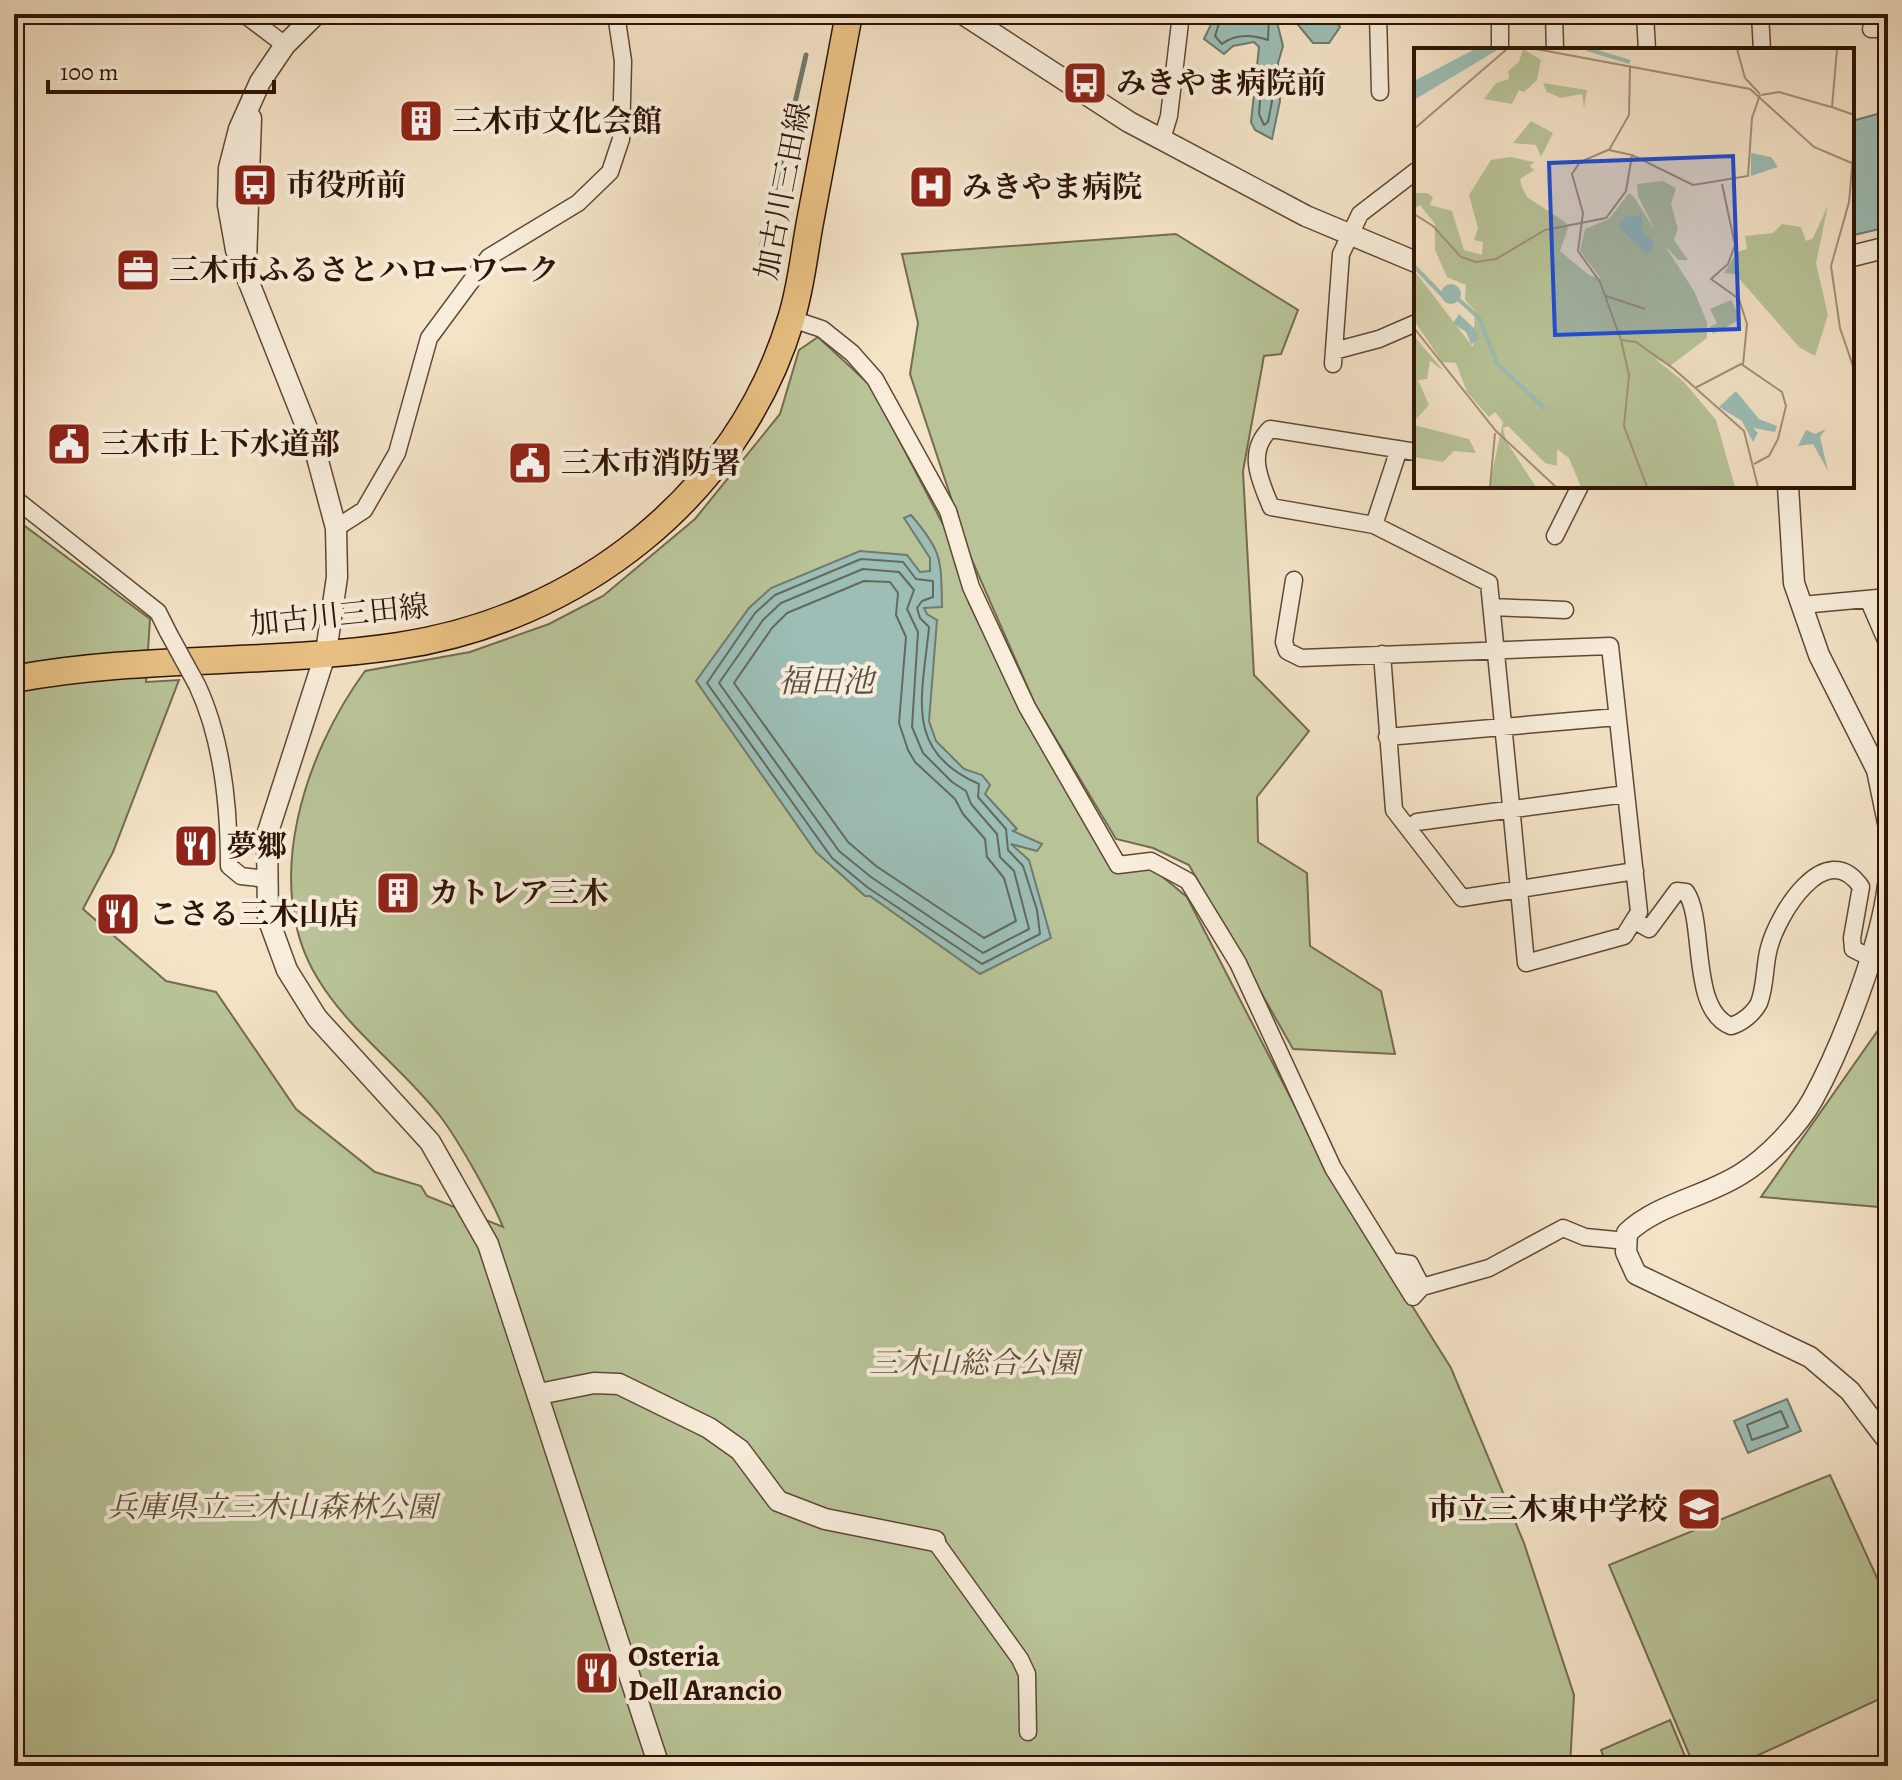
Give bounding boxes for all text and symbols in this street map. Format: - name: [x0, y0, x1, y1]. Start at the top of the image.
- scale bar: [48, 44, 274, 94]
- inset map: [1414, 48, 1854, 488]
- text: 100 m: [60, 56, 119, 88]
- bus stop icon: みきやま病院前: [1061, 59, 1109, 107]
- place label: みきやま病院前: [1116, 63, 1326, 103]
- building icon: 三木市文化会館: [397, 97, 445, 145]
- street label: 加古川三田線: [746, 99, 820, 283]
- place label: 三木市文化会館: [452, 101, 662, 141]
- bus stop icon: 市役所前: [231, 161, 279, 209]
- hospital icon: みきやま病院: [907, 163, 955, 211]
- place label: 市役所前: [286, 165, 406, 205]
- place label: みきやま病院: [962, 167, 1142, 207]
- office icon: 三木市ふるさとハローワーク: [114, 246, 162, 294]
- place label: 三木市ふるさとハローワーク: [169, 250, 559, 290]
- public building icon: 三木市上下水道部: [45, 420, 93, 468]
- place label: 三木市上下水道部: [100, 424, 340, 464]
- public building icon: 三木市消防署: [506, 439, 554, 487]
- place label: 三木市消防署: [561, 443, 741, 483]
- street label: 加古川三田線: [247, 586, 431, 644]
- water label: 福田池: [778, 659, 877, 703]
- restaurant icon: 夢郷: [172, 822, 220, 870]
- place label: 夢郷: [227, 826, 287, 866]
- building icon: カトレア三木: [374, 869, 422, 917]
- place label: カトレア三木: [429, 873, 609, 913]
- restaurant icon: こさる三木山店: [94, 890, 142, 938]
- place label: こさる三木山店: [149, 894, 359, 934]
- park label: 三木山総合公園: [869, 1343, 1084, 1383]
- school or university icon: 市立三木東中学校: [1675, 1485, 1723, 1533]
- park label: 兵庫県立三木山森林公園: [107, 1487, 442, 1527]
- place label: 市立三木東中学校: [1428, 1489, 1668, 1529]
- place label: Osteria Dell Arancio: [628, 1636, 782, 1710]
- restaurant icon: Osteria Dell Arancio: [573, 1649, 621, 1697]

